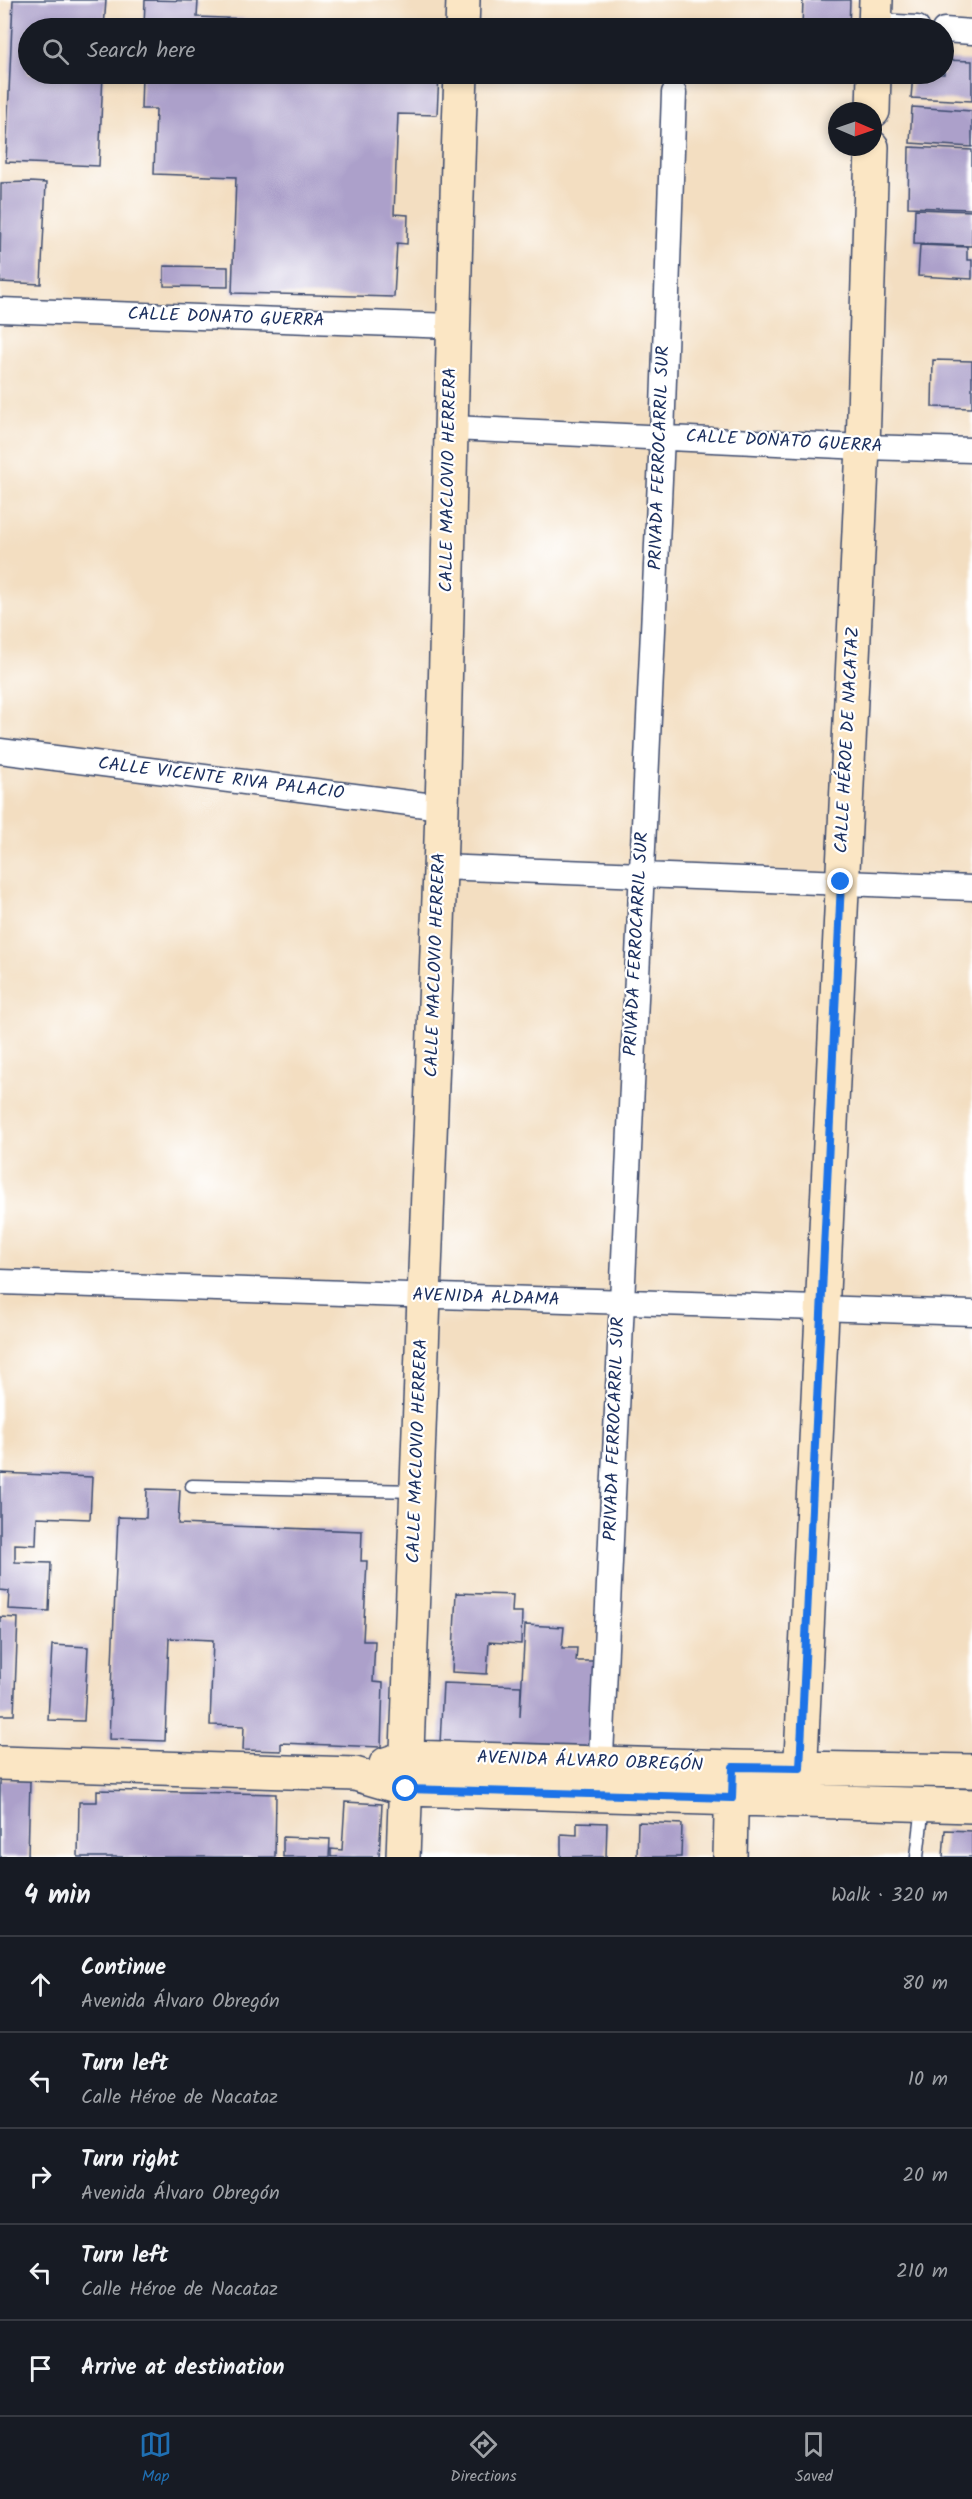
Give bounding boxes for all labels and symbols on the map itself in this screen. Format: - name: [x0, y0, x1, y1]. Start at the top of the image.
- north arrow: [828, 102, 882, 156]
- street label: CALLE DONATO GUERRA: [127, 300, 325, 336]
- street label: PRIVADA FERROCARRIL SUR: [642, 345, 678, 571]
- street label: CALLE MACLOVIO HERRERA: [433, 367, 465, 593]
- street label: CALLE DONATO GUERRA: [685, 422, 883, 462]
- street label: CALLE HÉROE DE NACATAZ: [828, 626, 868, 854]
- street label: CALLE VICENTE RIVA PALACIO: [96, 750, 346, 808]
- street label: PRIVADA FERROCARRIL SUR: [617, 831, 657, 1057]
- street label: CALLE MACLOVIO HERRERA: [418, 852, 454, 1078]
- route end: [827, 868, 853, 894]
- street label: AVENIDA ALDAMA: [412, 1281, 560, 1315]
- street label: PRIVADA FERROCARRIL SUR: [597, 1316, 633, 1542]
- street label: CALLE MACLOVIO HERRERA: [400, 1338, 436, 1564]
- street label: AVENIDA ÁLVARO OBREGÓN: [476, 1744, 704, 1780]
- route start: [392, 1775, 418, 1801]

